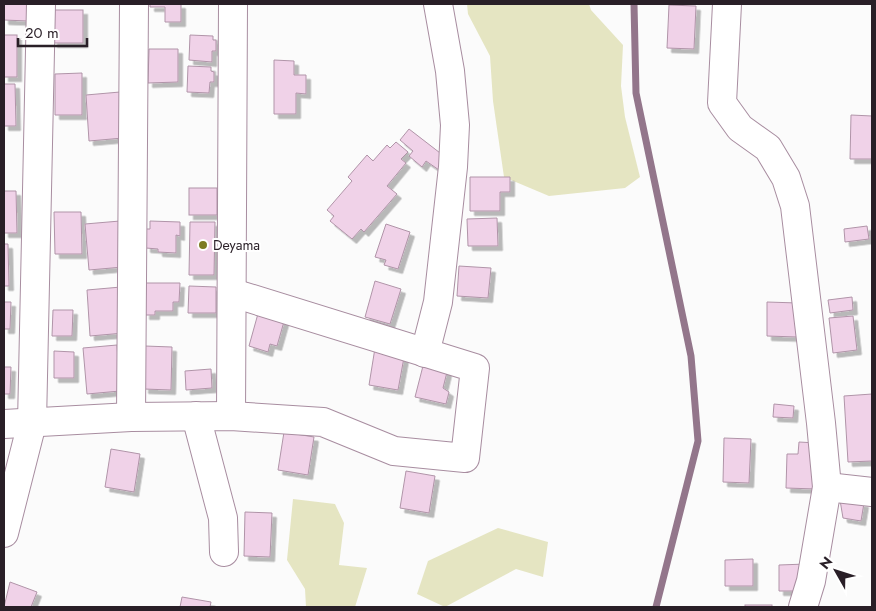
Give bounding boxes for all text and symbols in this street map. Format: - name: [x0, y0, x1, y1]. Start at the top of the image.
- scale bar: [18, 15, 86, 47]
- text: 20 m: [25, 22, 59, 44]
- place label: Deyama: [213, 235, 260, 255]
- marker: Deyama: [197, 239, 209, 251]
- north arrow: [811, 546, 861, 596]
- text: N: [815, 552, 837, 573]

